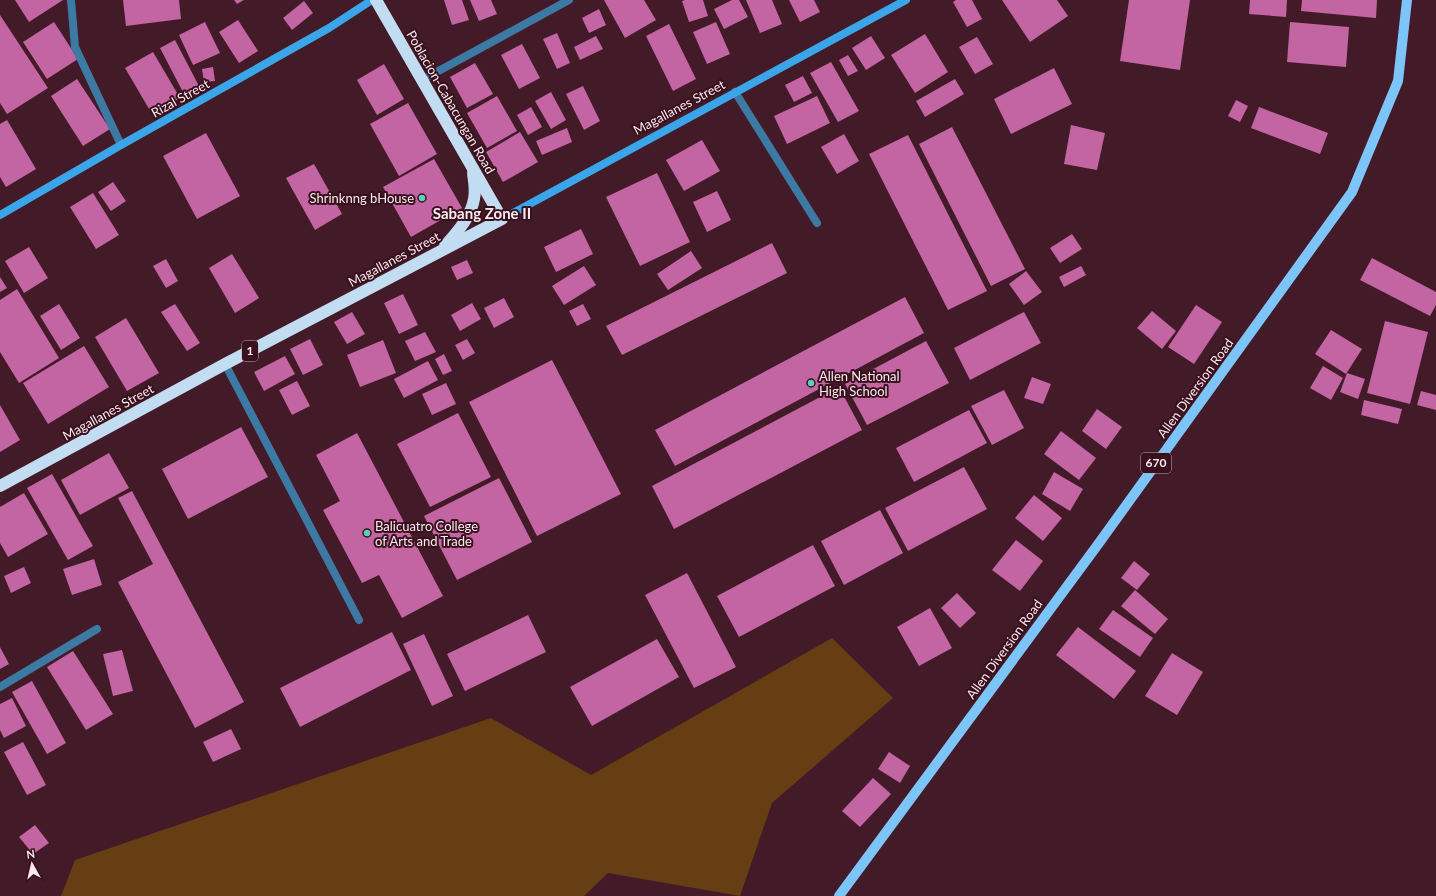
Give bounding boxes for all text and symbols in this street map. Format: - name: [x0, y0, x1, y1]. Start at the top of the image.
- street label: Poblacion-Cabacungan Road: [403, 28, 499, 176]
- street label: Rizal Street: [148, 75, 212, 121]
- street label: Magallanes Street: [630, 76, 728, 138]
- place label: Shrinknng bHouse: [310, 190, 414, 206]
- marker: Shrinknng bHouse: [417, 193, 427, 203]
- district label: Sabang Zone II: [433, 204, 531, 222]
- street label: Magallanes Street: [345, 228, 443, 290]
- street label: Allen Diversion Road: [1154, 335, 1236, 441]
- road number: 1: [242, 341, 258, 361]
- place label: Allen National High School: [819, 368, 900, 399]
- marker: Allen National High School: [806, 378, 816, 388]
- street label: Magallanes Street: [60, 380, 157, 444]
- road number: 670: [1141, 453, 1171, 473]
- place label: Balicuatro College of Arts and Trade: [375, 518, 478, 549]
- marker: Balicuatro College of Arts and Trade: [362, 528, 372, 538]
- street label: Allen Diversion Road: [963, 596, 1045, 702]
- north arrow: [12, 844, 52, 884]
- text: N: [25, 847, 36, 861]

